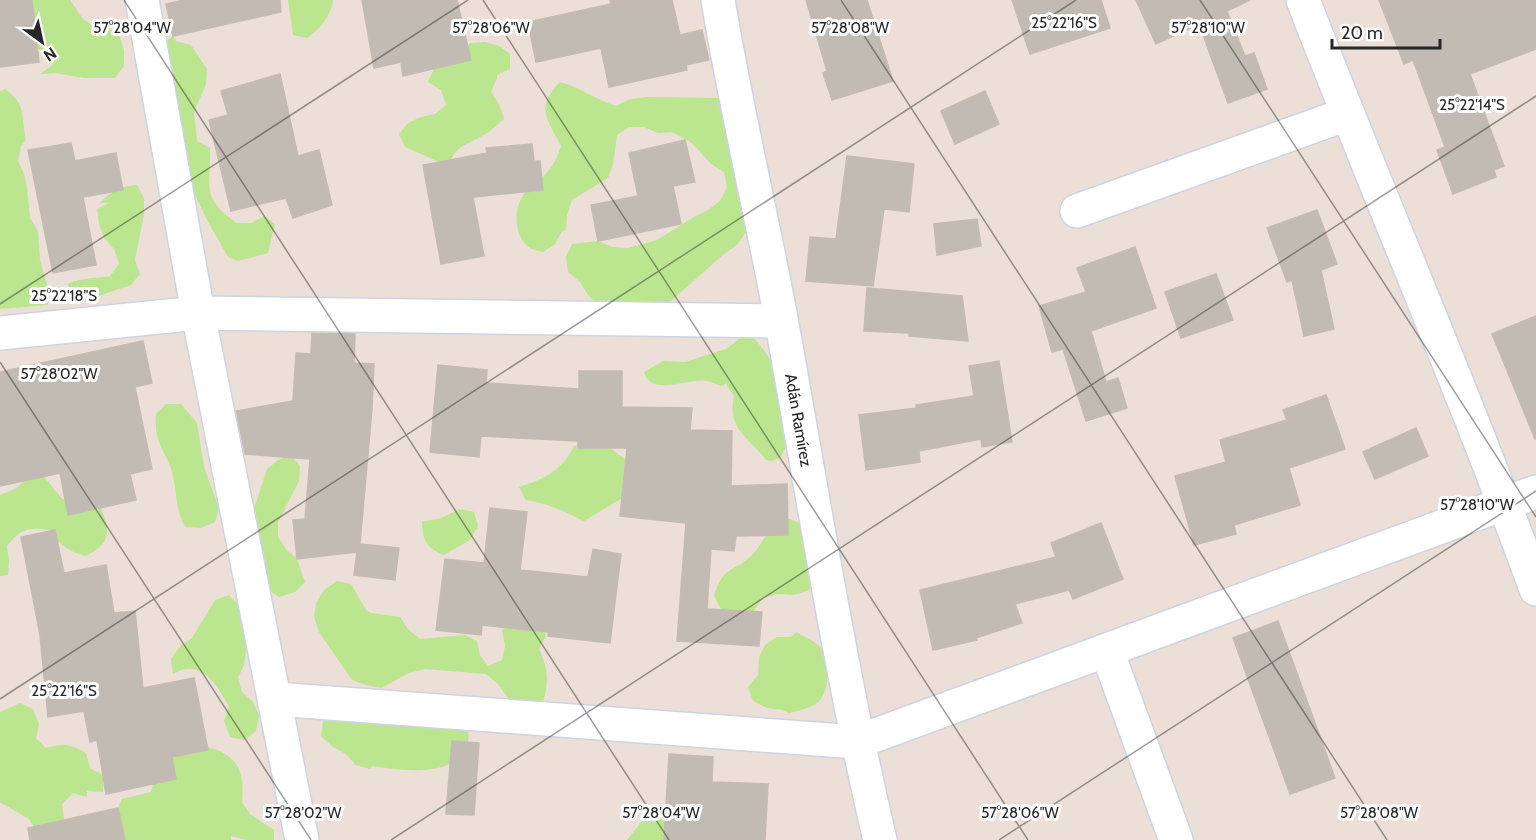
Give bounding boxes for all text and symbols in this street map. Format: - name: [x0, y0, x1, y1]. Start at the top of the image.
- north arrow: [12, 12, 72, 72]
- scale bar: [1332, 12, 1440, 50]
- text: 25°22'16"S: [1031, 14, 1097, 32]
- text: 57°28'04"W: [93, 19, 172, 37]
- text: 57°28'06"W: [452, 19, 531, 37]
- text: 57°28'08"W: [811, 19, 890, 37]
- text: 57°28'10"W: [1171, 19, 1246, 37]
- text: 20 m: [1341, 22, 1383, 44]
- text: N: [40, 43, 60, 65]
- text: 25°22'14"S: [1439, 96, 1505, 114]
- text: 25°22'18"S: [31, 287, 97, 305]
- text: 57°28'02"W: [21, 365, 98, 383]
- street label: Adán Ramírez: [781, 372, 816, 469]
- text: 57°28'10"W: [1440, 496, 1515, 514]
- text: 25°22'16"S: [31, 682, 97, 700]
- text: 57°28'02"W: [265, 804, 342, 822]
- text: 57°28'04"W: [622, 804, 701, 822]
- text: 57°28'06"W: [981, 804, 1060, 822]
- text: 57°28'08"W: [1340, 804, 1419, 822]

